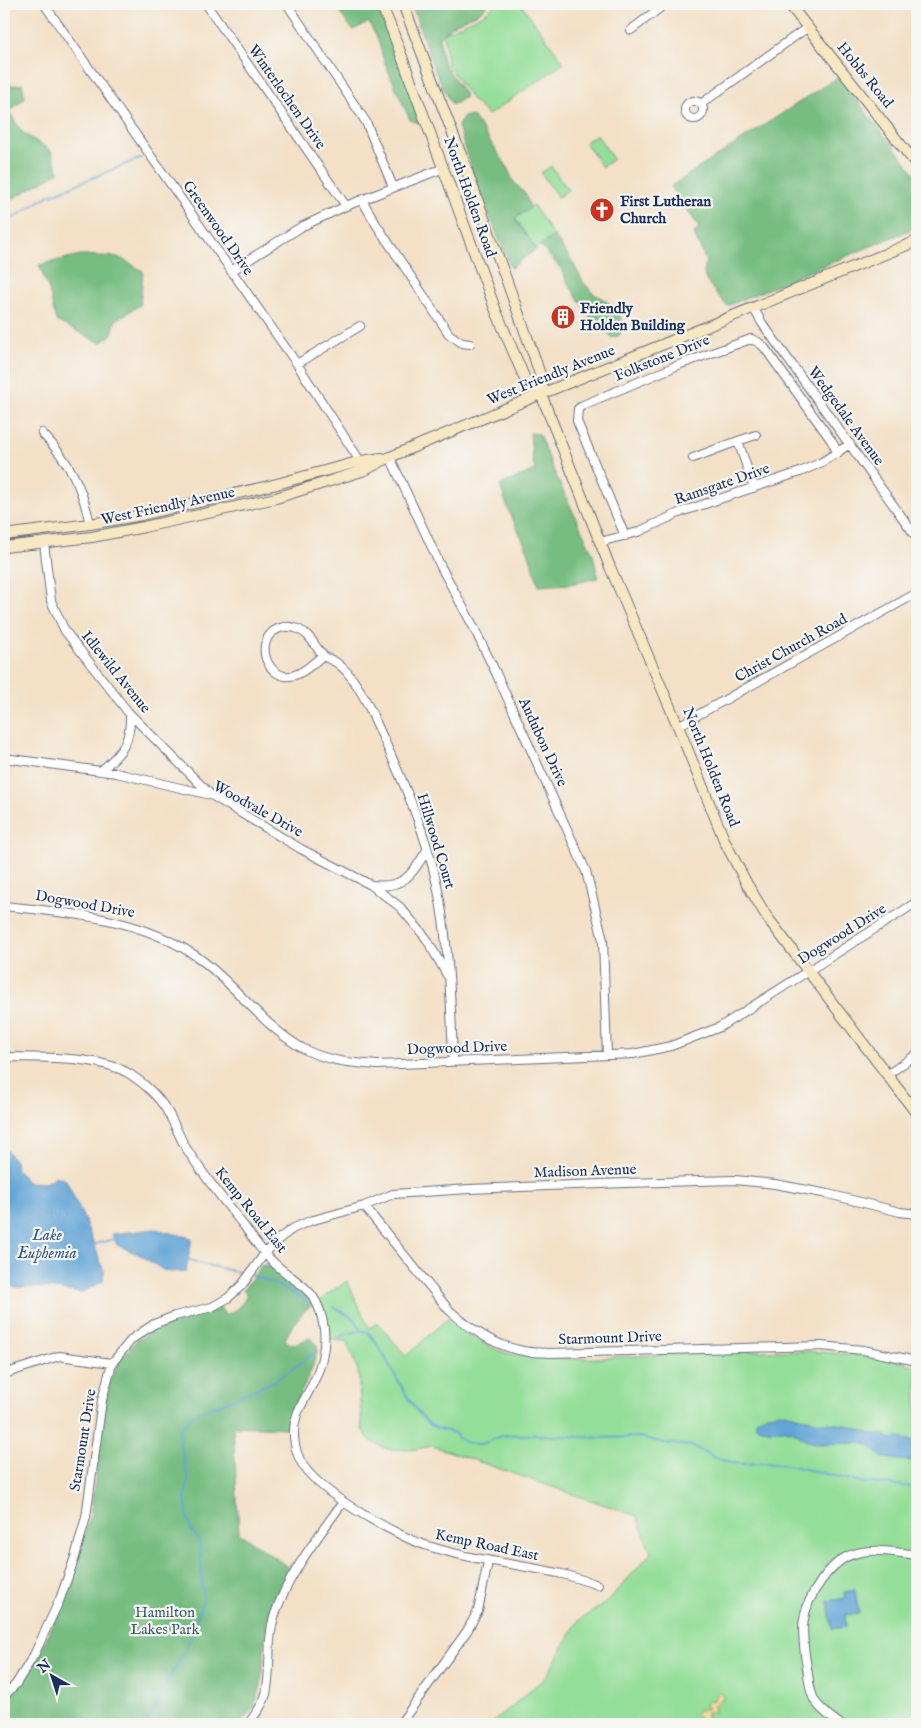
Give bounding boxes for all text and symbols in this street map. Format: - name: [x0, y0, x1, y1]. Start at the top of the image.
- street label: Hobbs Road: [833, 38, 898, 113]
- street label: Winterlochen Drive: [244, 41, 330, 153]
- street label: North Holden Road: [439, 134, 501, 261]
- street label: Greenwood Drive: [178, 177, 258, 279]
- place label: First Lutheran Church: [620, 192, 711, 228]
- church icon: First Lutheran Church: [589, 197, 615, 223]
- place label: Friendly Holden Building: [580, 299, 686, 335]
- building icon: Friendly Holden Building: [550, 304, 576, 330]
- street label: Folkstone Drive: [612, 330, 713, 386]
- street label: West Friendly Avenue: [484, 341, 618, 409]
- street label: Wedgedale Avenue: [804, 363, 888, 469]
- street label: Ramsgate Drive: [672, 459, 772, 509]
- street label: West Friendly Avenue: [99, 483, 237, 529]
- street label: Christ Church Road: [732, 609, 851, 687]
- street label: Idlewild Avenue: [77, 627, 155, 717]
- street label: Audubon Drive: [514, 694, 572, 790]
- street label: North Holden Road: [678, 704, 744, 830]
- street label: Woodvale Drive: [210, 776, 306, 842]
- street label: Hillwood Court: [412, 791, 460, 891]
- street label: Dogwood Drive: [34, 886, 136, 922]
- street label: Dogwood Drive: [794, 899, 890, 969]
- street label: Dogwood Drive: [406, 1037, 508, 1059]
- street label: Madison Avenue: [533, 1160, 637, 1182]
- street label: Kemp Road East: [211, 1163, 291, 1257]
- water label: Lake Euphemia: [16, 1226, 77, 1264]
- street label: Starmount Drive: [558, 1327, 662, 1349]
- street label: Starmount Drive: [66, 1387, 100, 1493]
- street label: Kemp Road East: [434, 1525, 540, 1565]
- park label: Hamilton Lakes Park: [130, 1603, 200, 1639]
- north arrow: [28, 1650, 78, 1700]
- text: N: [33, 1656, 55, 1678]

